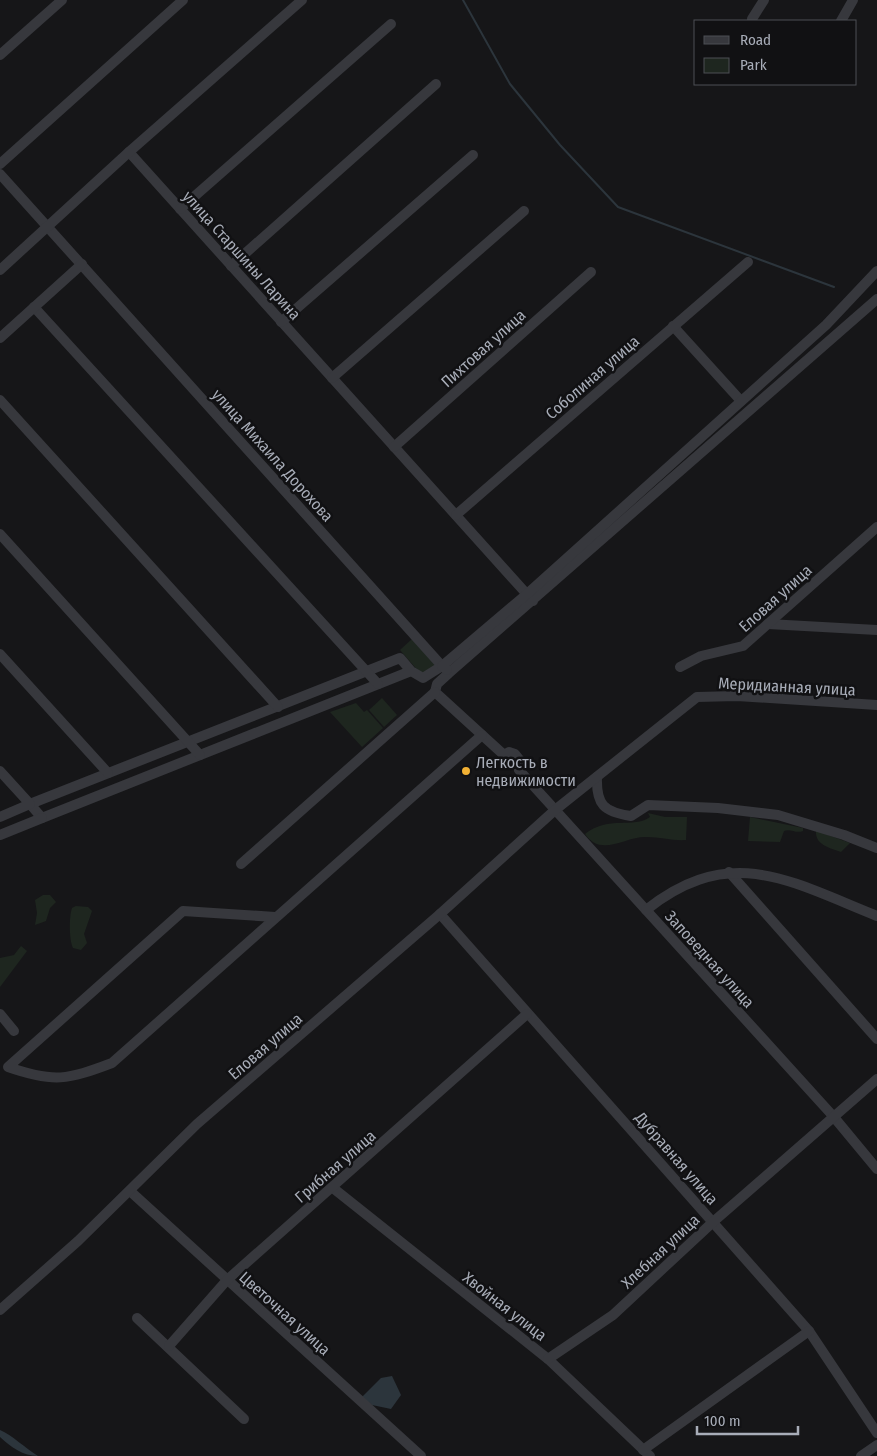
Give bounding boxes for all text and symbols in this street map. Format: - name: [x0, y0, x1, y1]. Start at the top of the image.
- legend: [694, 20, 857, 85]
- text: Road: [740, 31, 771, 49]
- text: Park: [740, 56, 767, 74]
- street label: улица Старшины Ларина: [179, 187, 305, 324]
- street label: Пихтовая улица: [437, 305, 530, 391]
- street label: Соболиная улица: [542, 331, 643, 423]
- street label: улица Михаила Дорохова: [208, 385, 337, 526]
- street label: Еловая улица: [735, 561, 816, 636]
- street label: Меридианная улица: [718, 673, 856, 700]
- place label: Легкость в недвижимости: [476, 753, 576, 790]
- marker: Легкость в недвижимости: [460, 765, 472, 777]
- street label: Заповедная улица: [661, 907, 758, 1012]
- street label: Еловая улица: [225, 1009, 306, 1084]
- street label: Дубравная улица: [631, 1107, 722, 1209]
- street label: Грибная улица: [291, 1126, 380, 1207]
- street label: Хлебная улица: [617, 1210, 704, 1293]
- street label: Цветочная улица: [235, 1268, 334, 1359]
- street label: Хвойная улица: [459, 1268, 550, 1345]
- scale bar: [697, 1404, 798, 1436]
- text: 100 m: [704, 1412, 741, 1430]

